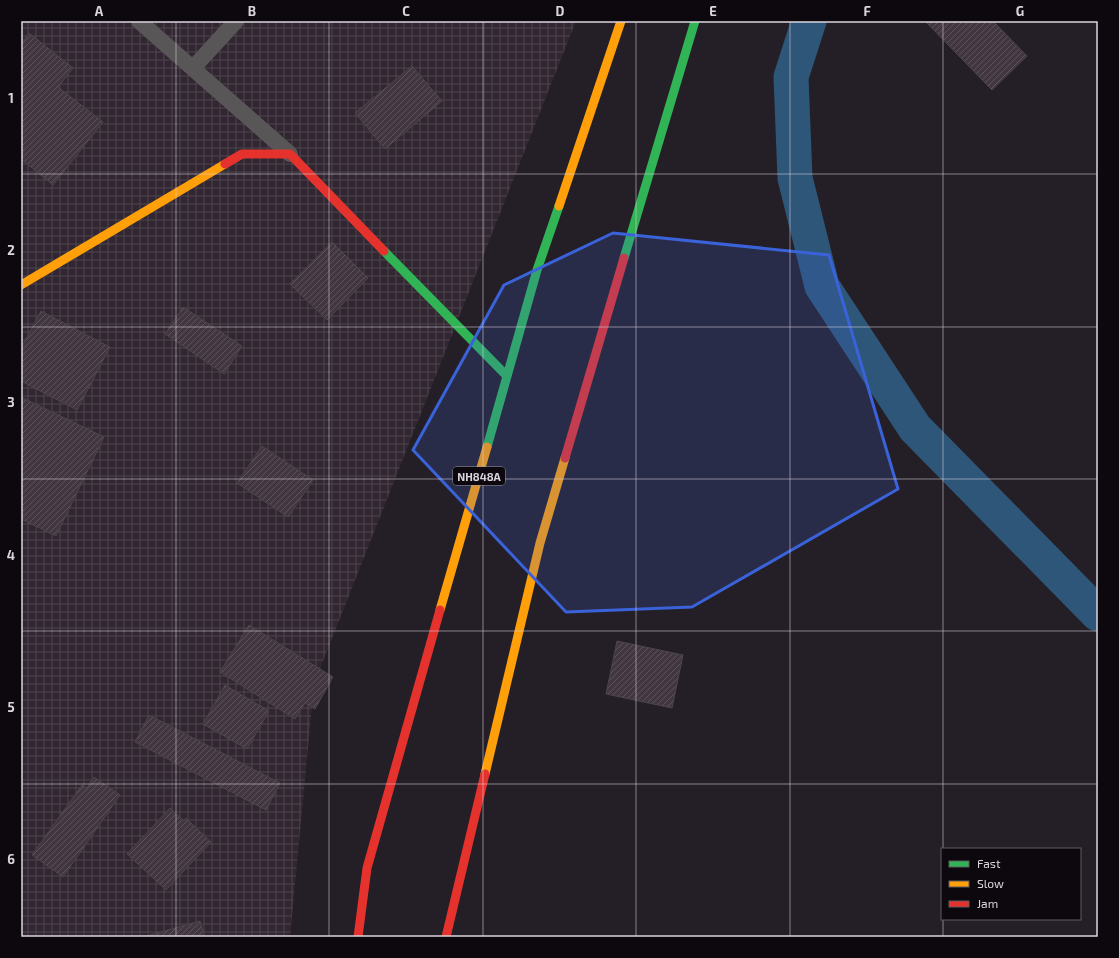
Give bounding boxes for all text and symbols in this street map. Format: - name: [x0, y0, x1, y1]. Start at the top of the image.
- text: A: [95, 3, 104, 19]
- text: B: [248, 3, 256, 19]
- text: C: [402, 3, 410, 19]
- text: D: [556, 3, 565, 19]
- text: E: [709, 3, 717, 19]
- text: F: [863, 3, 871, 19]
- text: G: [1016, 3, 1024, 19]
- text: 1: [8, 90, 14, 106]
- text: 2: [7, 242, 15, 258]
- text: 3: [7, 394, 15, 410]
- road number: NH848A: [453, 467, 505, 485]
- text: 4: [7, 547, 15, 563]
- text: 5: [7, 699, 15, 715]
- legend: [941, 848, 1081, 920]
- text: 6: [7, 851, 15, 867]
- text: Fast: [977, 856, 1001, 870]
- text: Slow: [977, 876, 1004, 890]
- text: Jam: [977, 896, 998, 910]

